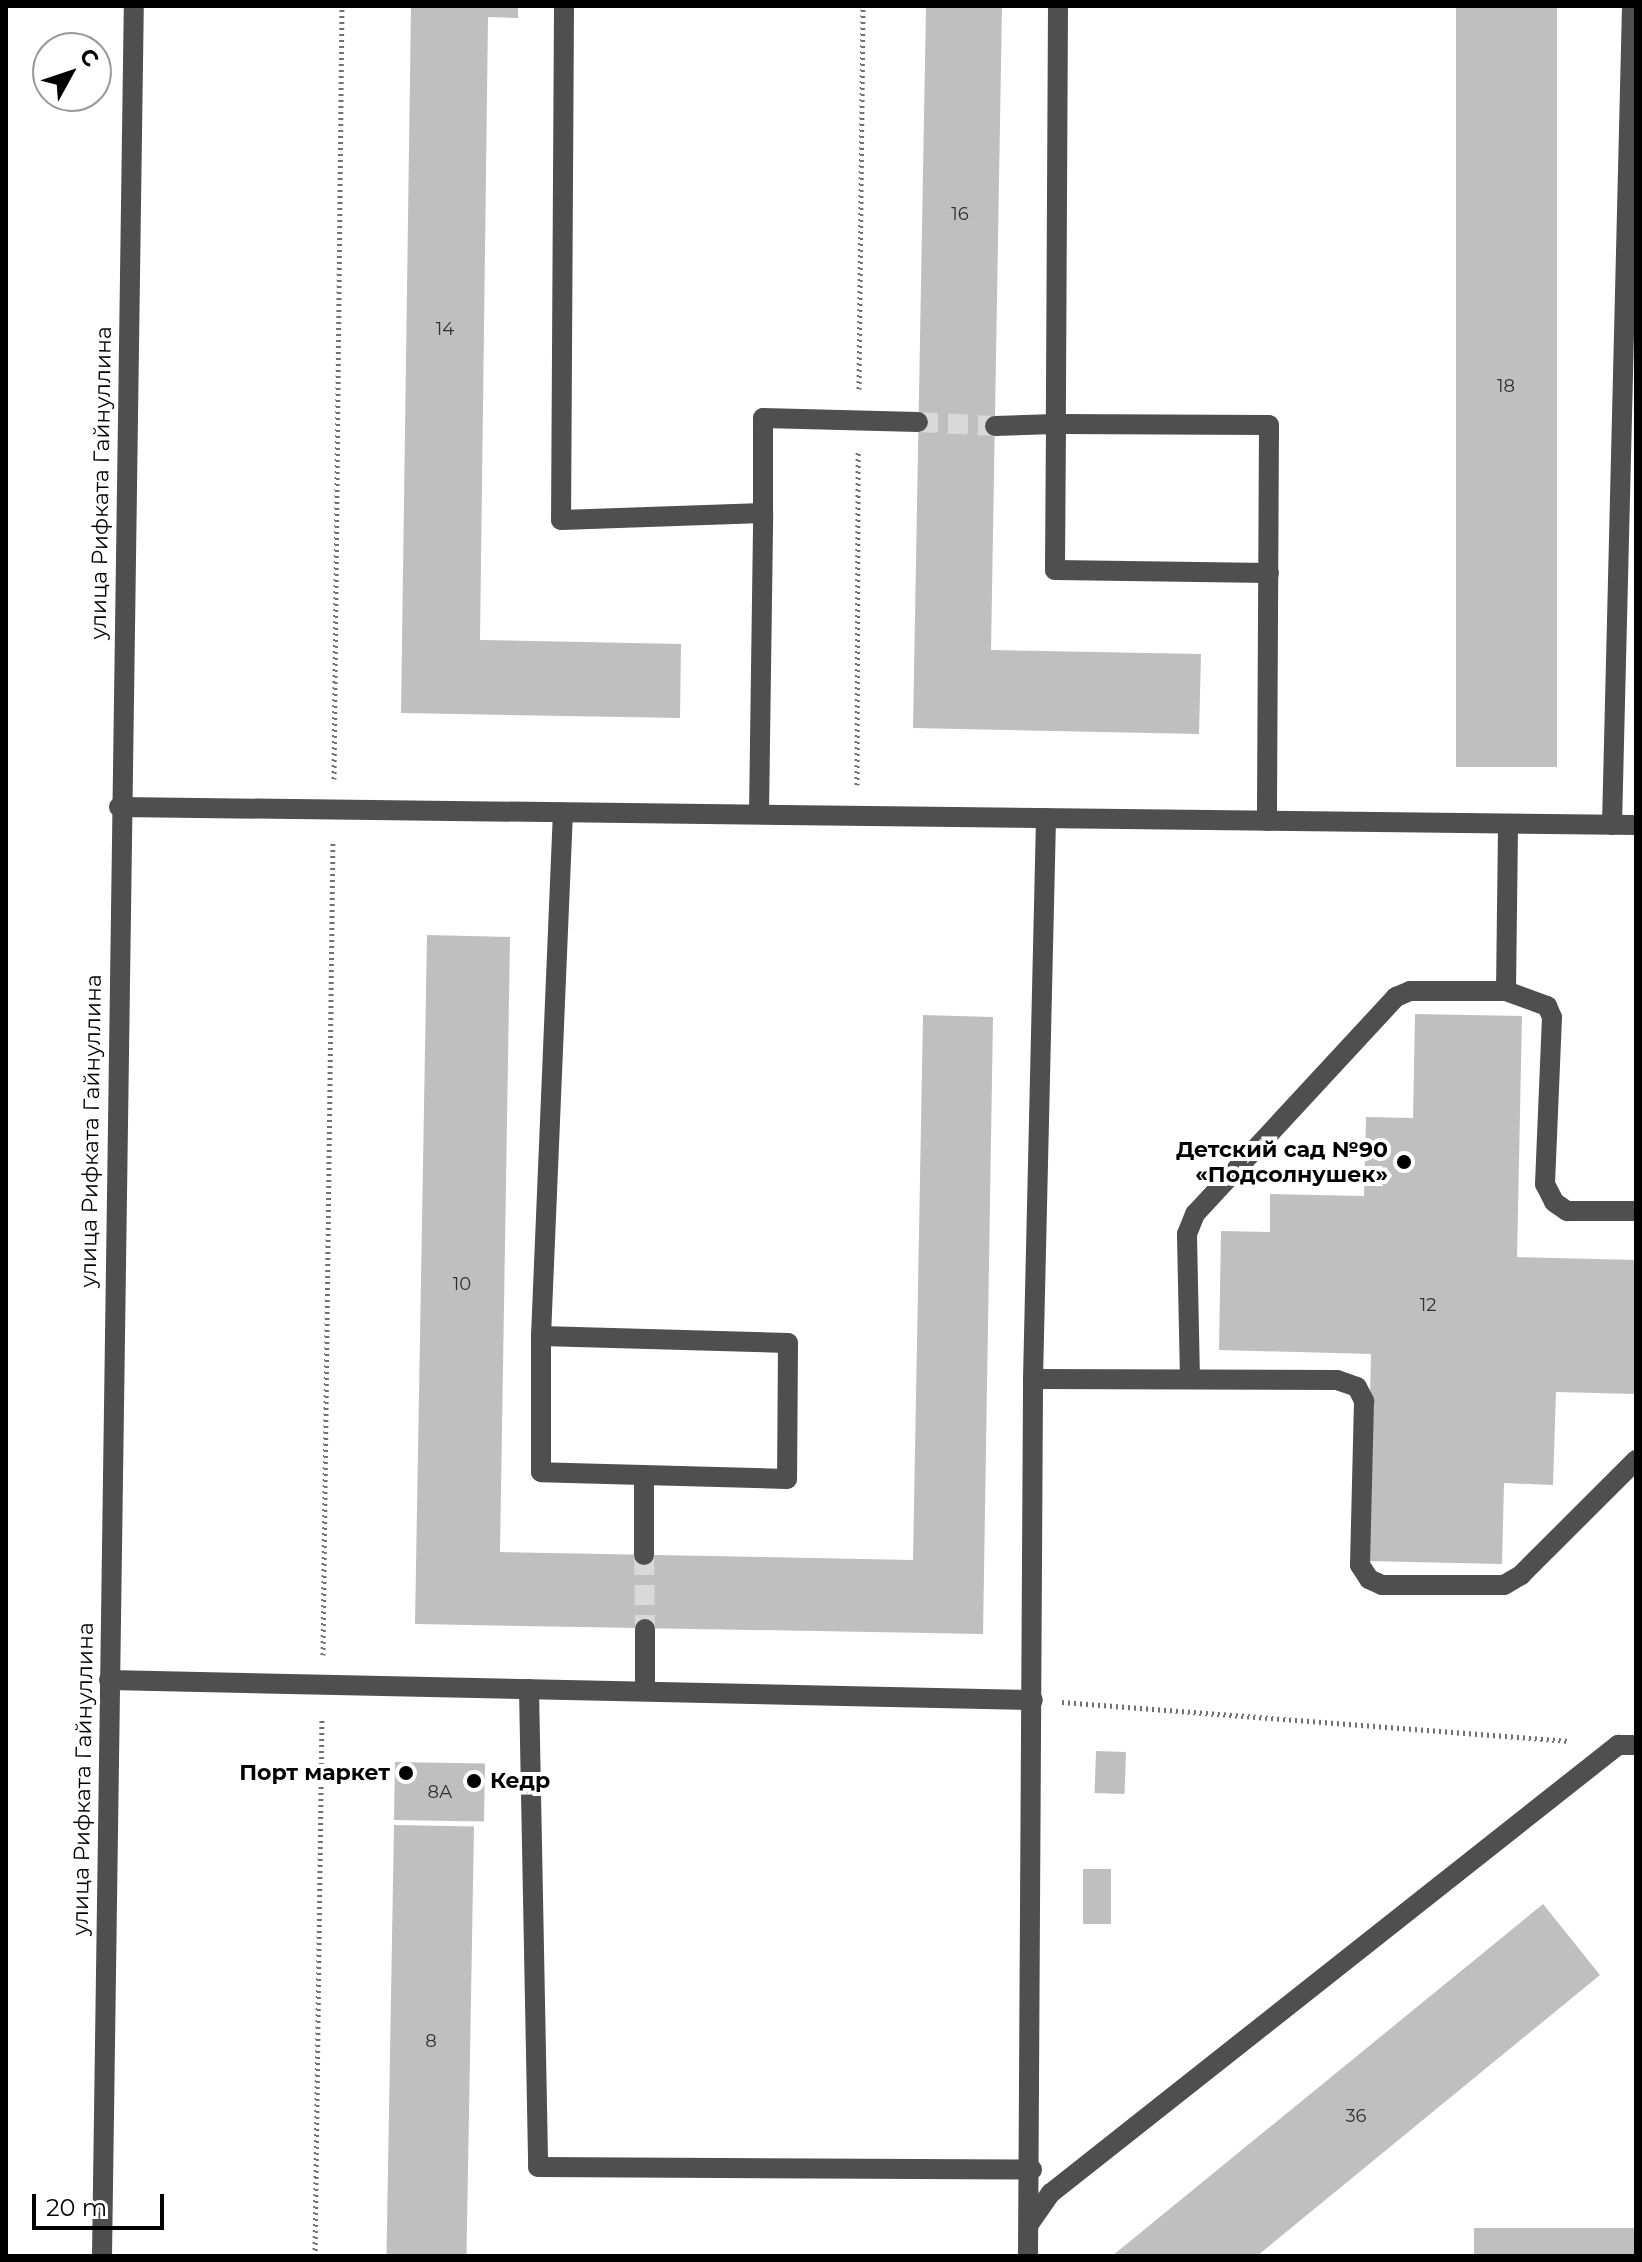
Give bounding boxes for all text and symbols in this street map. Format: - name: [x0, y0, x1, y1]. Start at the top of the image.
- north arrow: [32, 32, 112, 112]
- text: С: [74, 43, 105, 72]
- house number: 16: [951, 203, 969, 225]
- house number: 14: [436, 318, 454, 340]
- street label: улица Рифката Гайнуллина: [85, 326, 117, 640]
- house number: 18: [1497, 375, 1515, 397]
- street label: улица Рифката Гайнуллина: [75, 974, 107, 1288]
- place label: Детский сад №90 «Подсолнушек»: [1176, 1136, 1388, 1188]
- marker: Детский сад №90 «Подсолнушек»: [1395, 1153, 1413, 1171]
- house number: 10: [453, 1273, 471, 1295]
- house number: 12: [1420, 1294, 1436, 1316]
- street label: улица Рифката Гайнуллина: [67, 1622, 99, 1936]
- place label: Порт маркет: [239, 1760, 390, 1786]
- marker: Порт маркет: [397, 1764, 415, 1782]
- place label: Кедр: [490, 1768, 550, 1794]
- marker: Кедр: [465, 1772, 483, 1790]
- house number: 8А: [428, 1781, 452, 1803]
- house number: 8: [425, 2030, 437, 2052]
- house number: 36: [1345, 2105, 1367, 2127]
- scale bar: [36, 2178, 168, 2228]
- text: 20 m: [46, 2193, 107, 2222]

